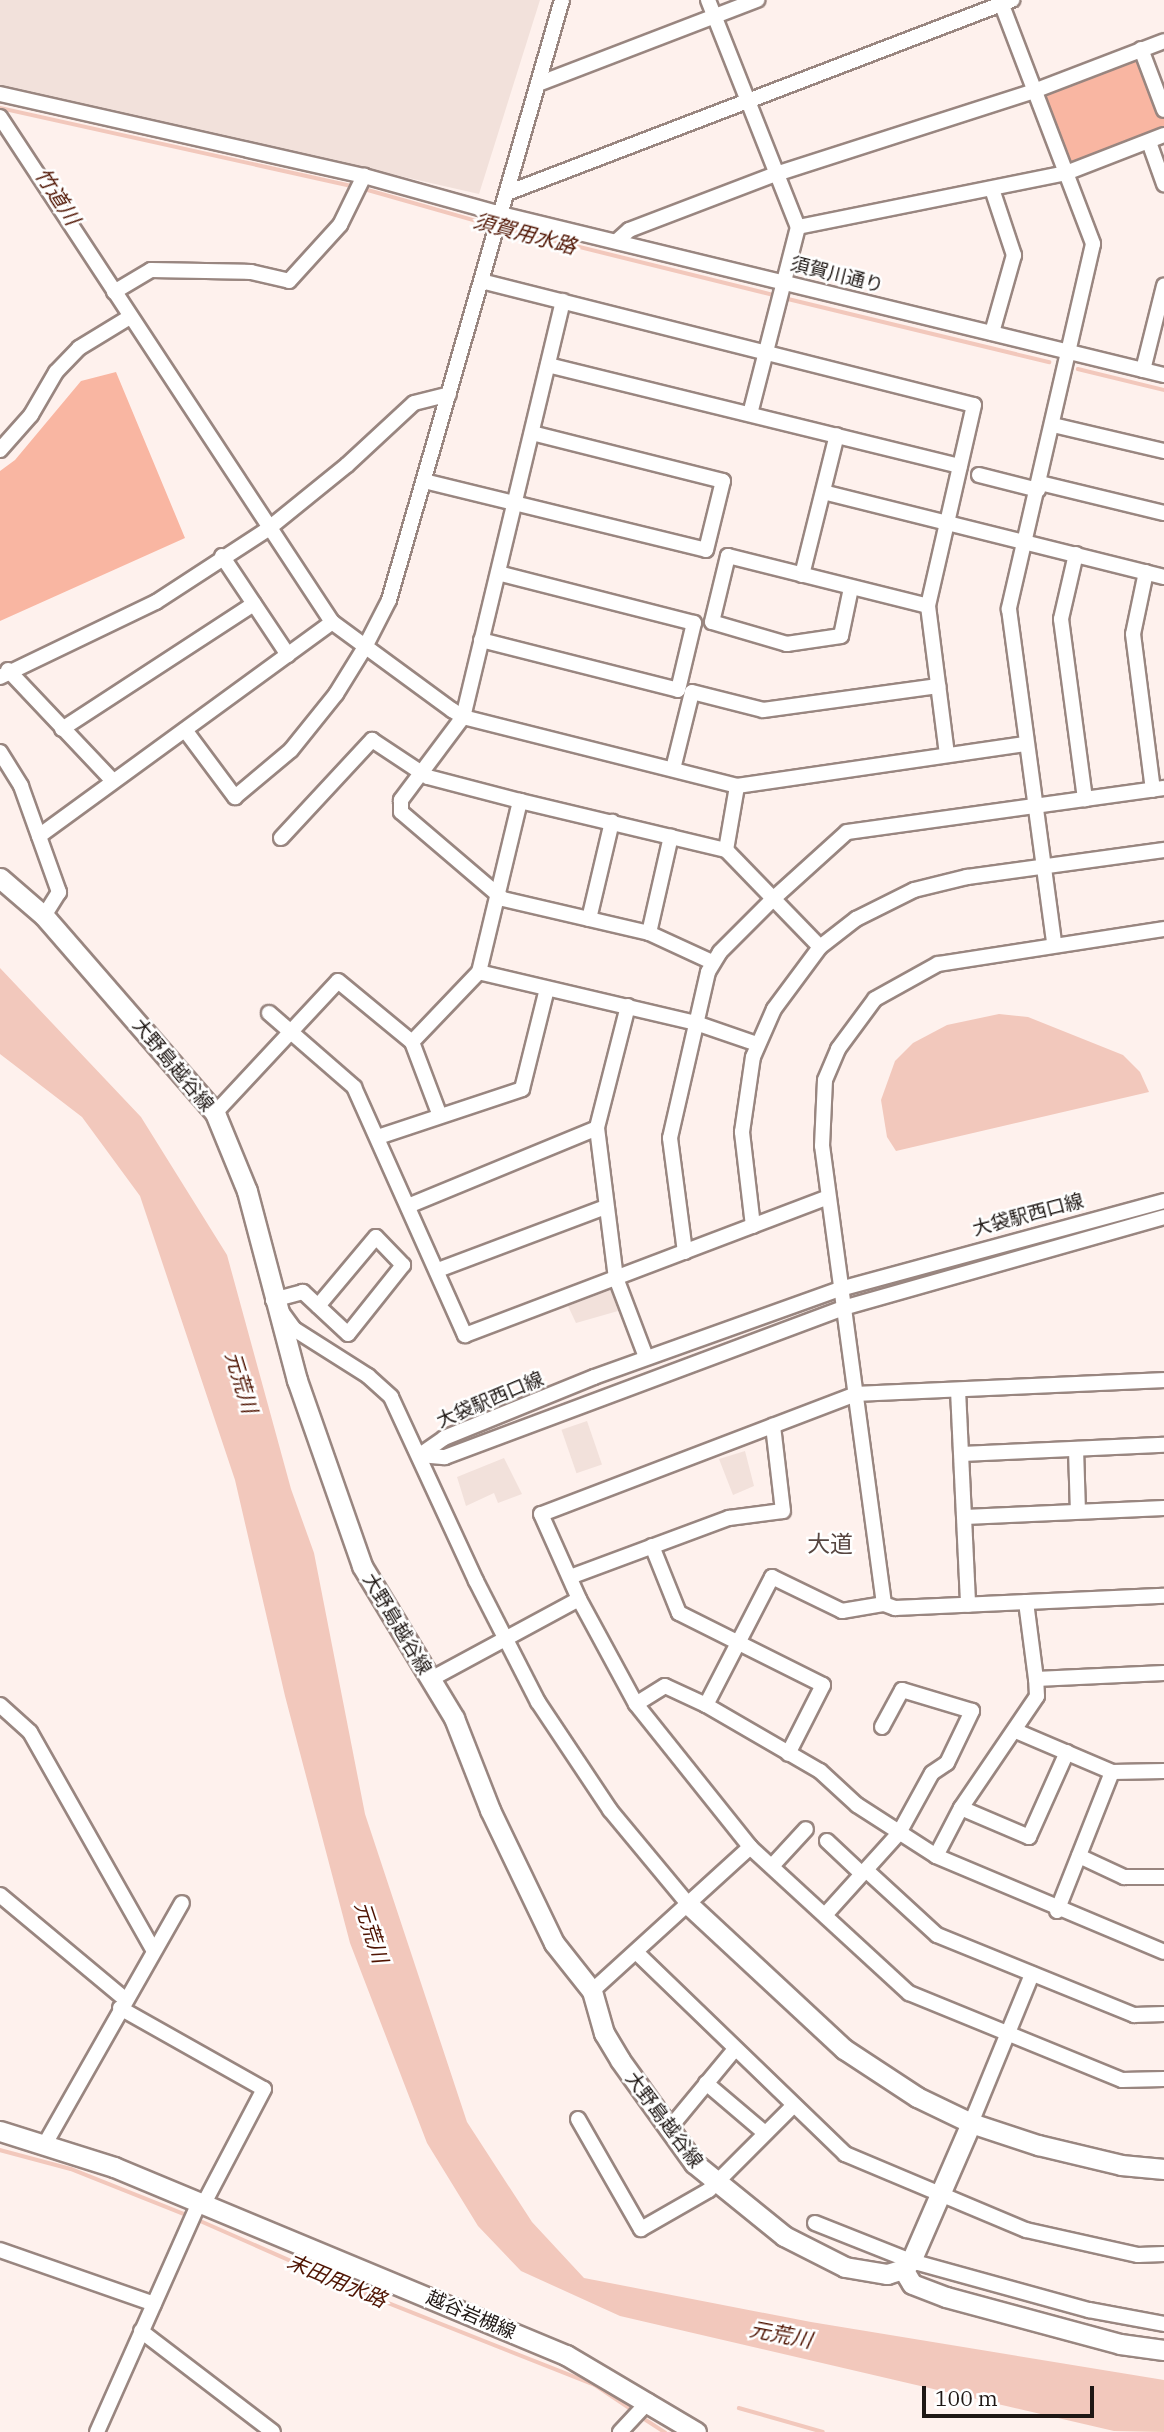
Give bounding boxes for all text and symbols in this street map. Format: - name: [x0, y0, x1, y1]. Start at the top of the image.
- water label: 竹道川: [30, 163, 86, 229]
- water label: 須賀用水路: [471, 207, 579, 259]
- street label: 須賀川通り: [788, 252, 886, 298]
- street label: 大野島越谷線: [128, 1014, 218, 1116]
- street label: 大袋駅西口線: [970, 1189, 1086, 1241]
- water label: 元荒川: [221, 1348, 263, 1416]
- street label: 大袋駅西口線: [433, 1367, 547, 1433]
- district label: 大道: [807, 1529, 853, 1557]
- street label: 大野島越谷線: [358, 1569, 436, 1679]
- water label: 元荒川: [350, 1898, 394, 1966]
- street label: 大野島越谷線: [621, 2068, 707, 2172]
- water label: 末田用水路: [284, 2248, 390, 2312]
- street label: 越谷岩槻線: [423, 2286, 519, 2344]
- water label: 元荒川: [748, 2316, 814, 2352]
- scale bar: [926, 2372, 1098, 2416]
- text: 100 m: [935, 2384, 998, 2412]

